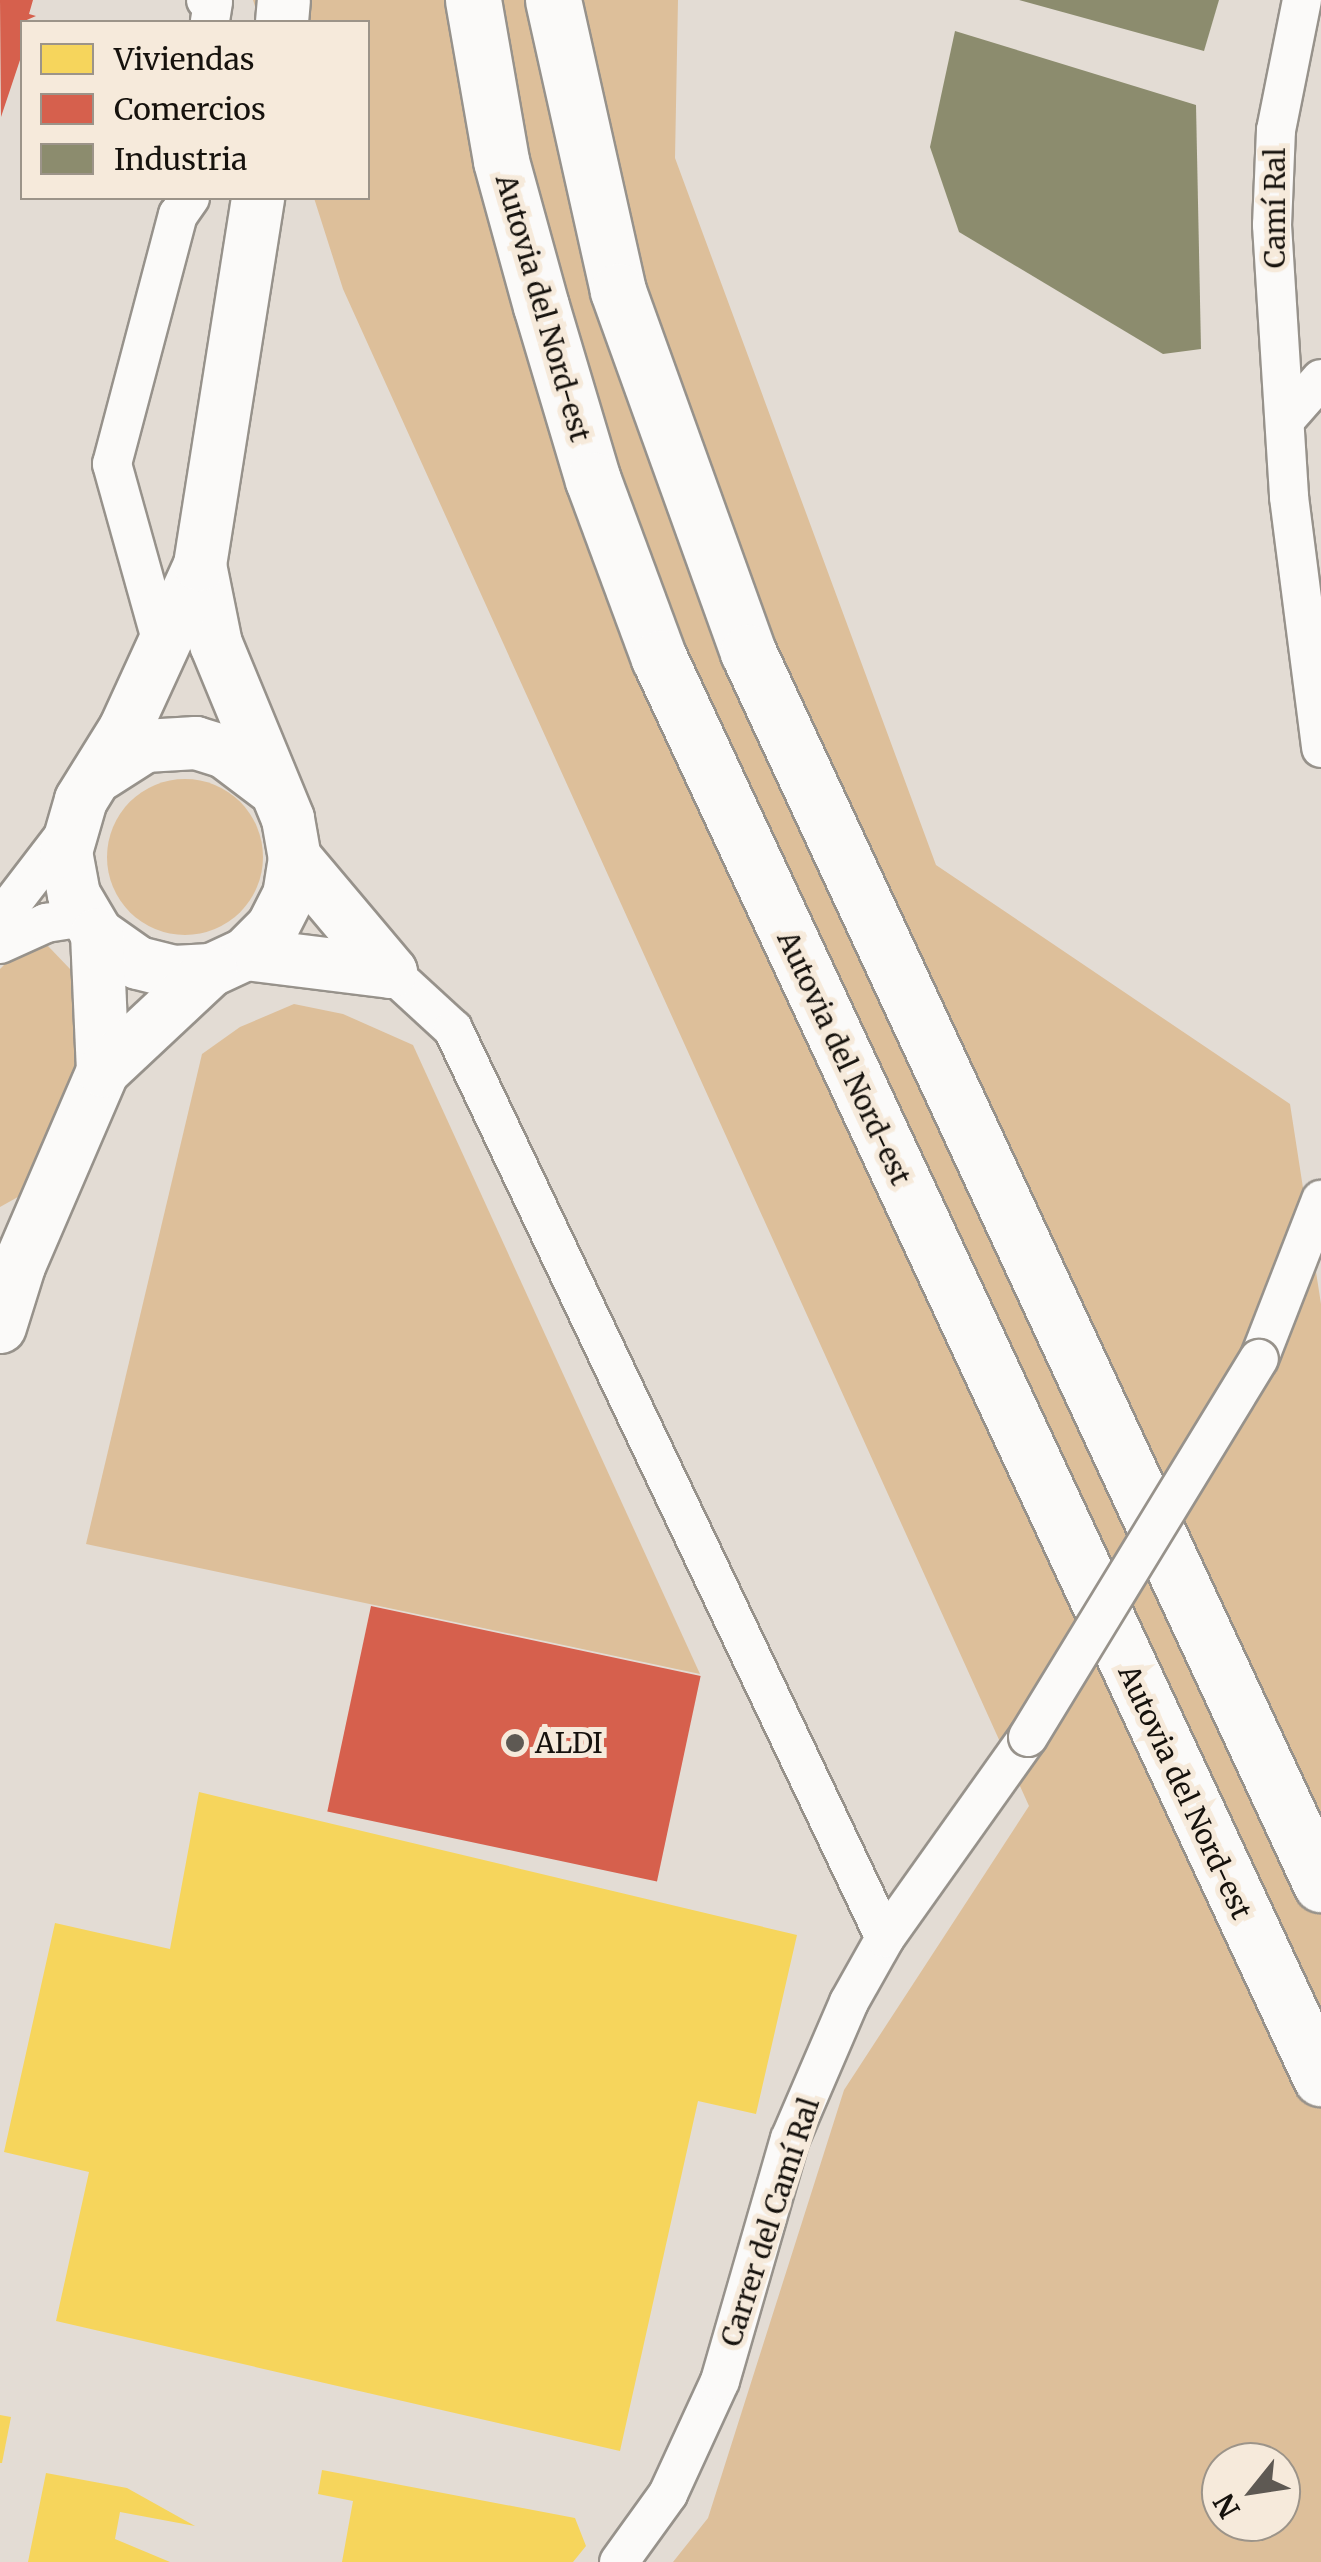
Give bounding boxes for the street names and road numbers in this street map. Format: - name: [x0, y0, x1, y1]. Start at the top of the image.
- street label: Camí Ral: [1258, 148, 1292, 268]
- street label: Autovia del Nord-est: [489, 171, 597, 445]
- street label: Autovia del Nord-est: [770, 926, 918, 1190]
- street label: Autovia del Nord-est: [1111, 1660, 1259, 1924]
- street label: Carrer del Camí Ral: [714, 2093, 826, 2351]

